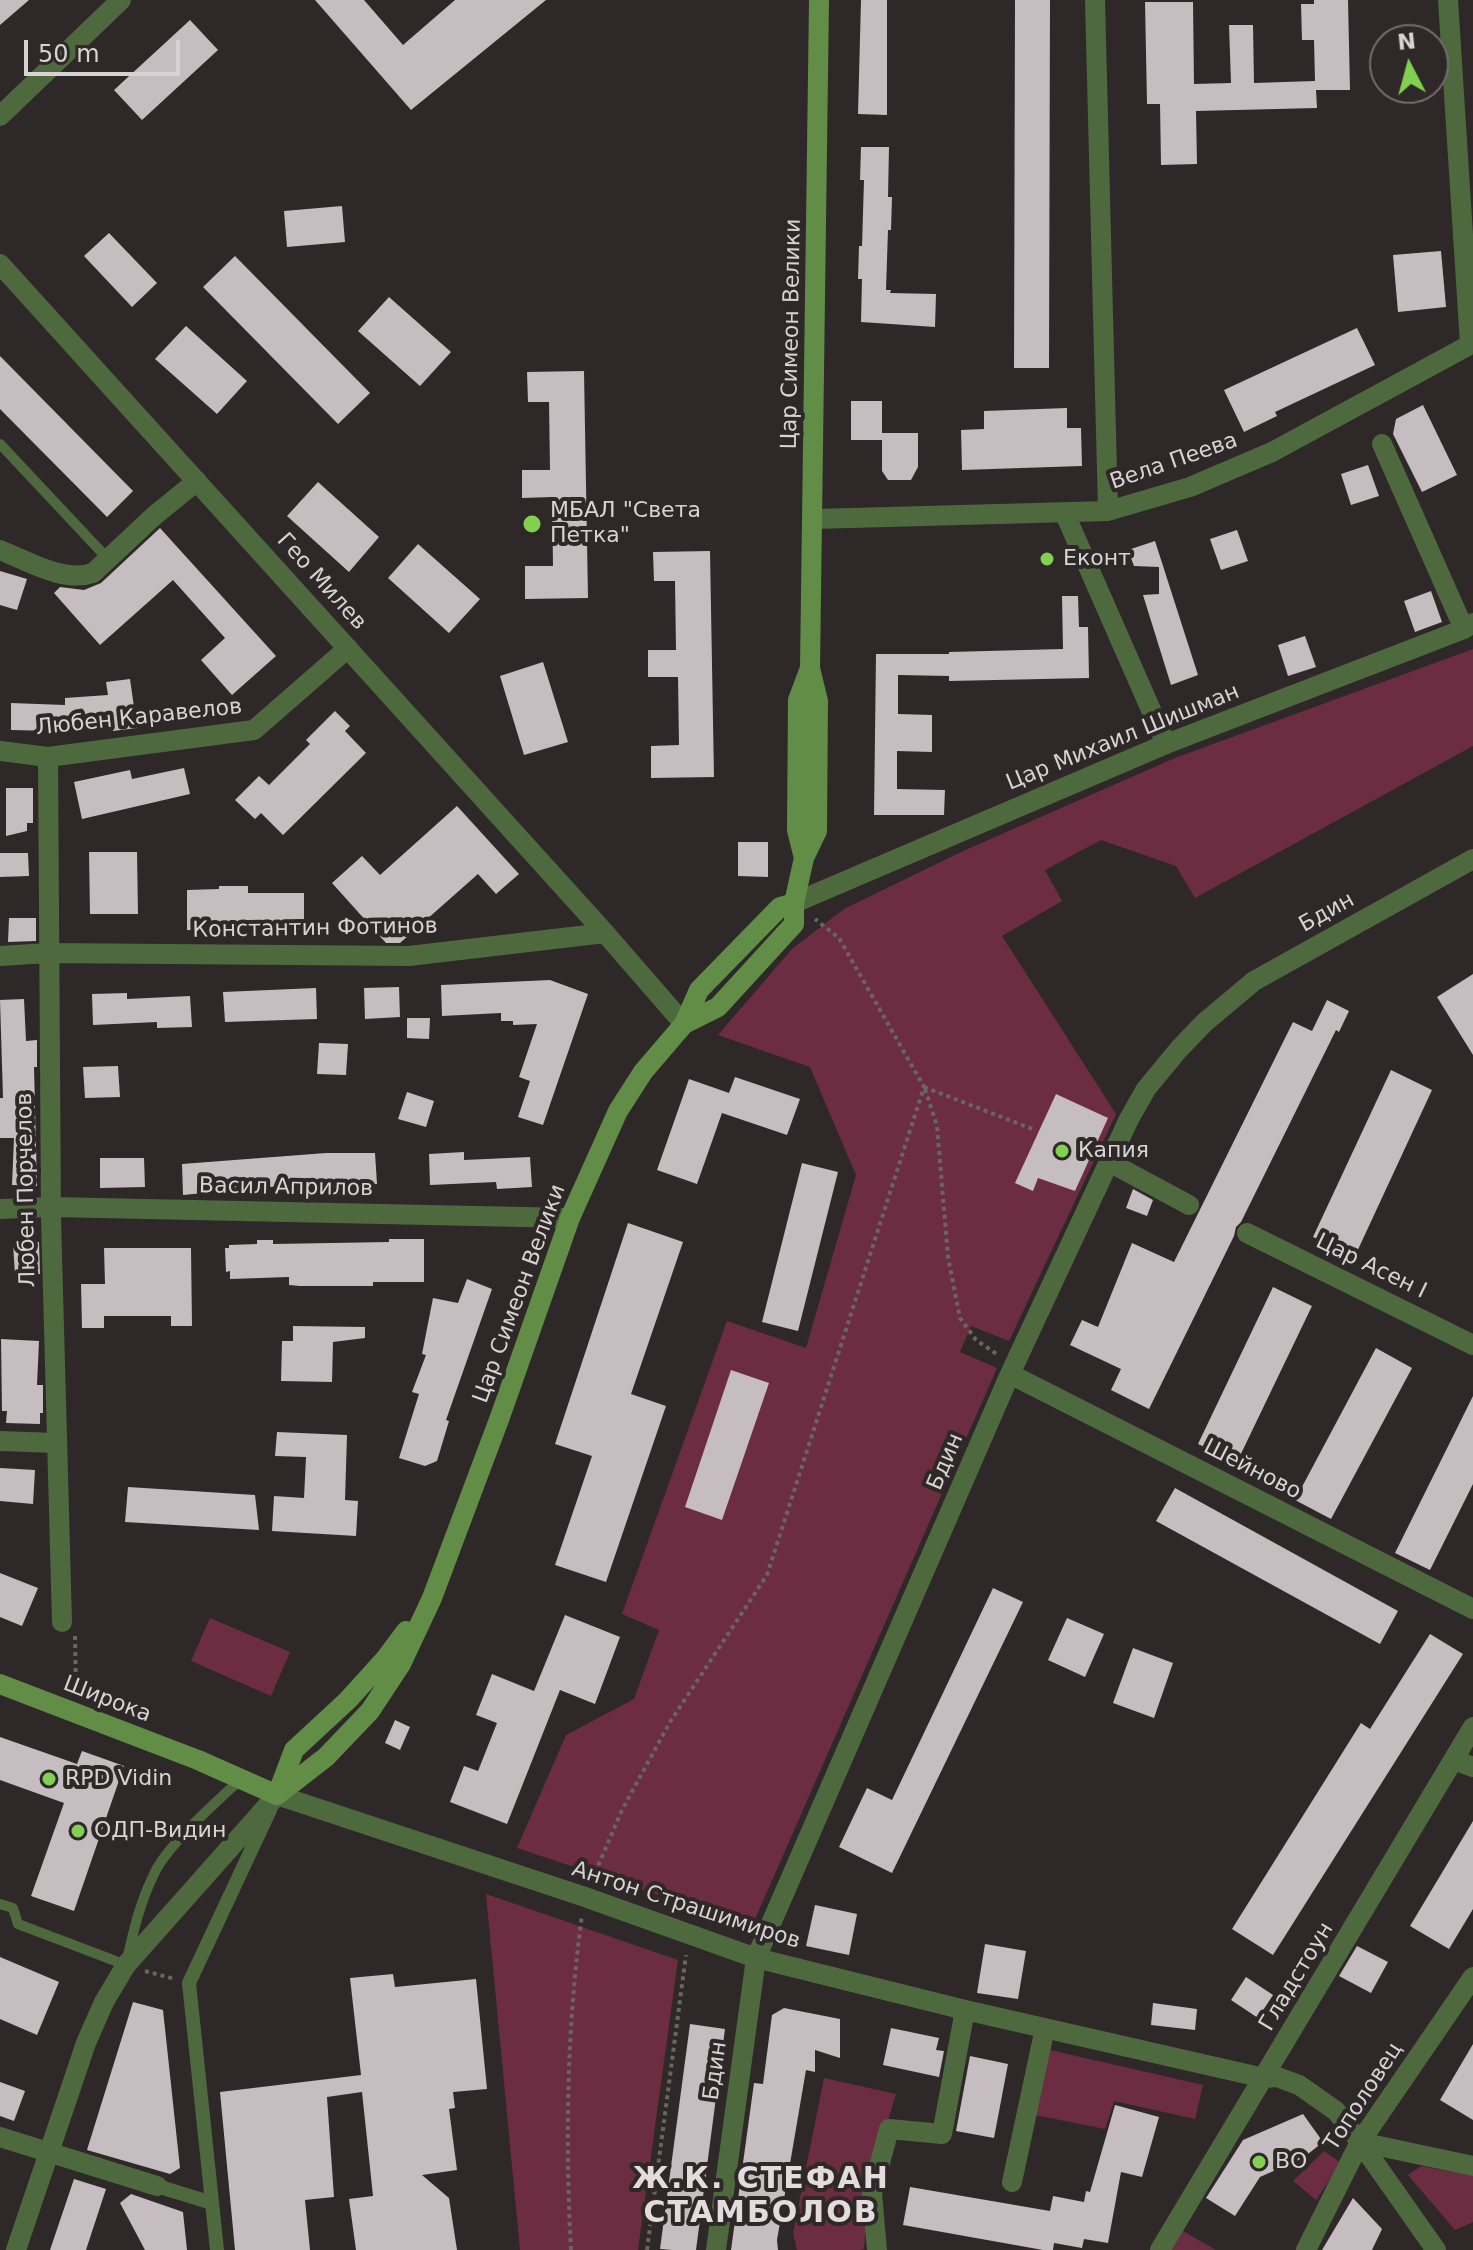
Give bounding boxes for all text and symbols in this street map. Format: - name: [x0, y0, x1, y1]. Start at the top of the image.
- scale bar: [28, 24, 184, 74]
- north arrow: [1369, 24, 1449, 104]
- text: N: [1396, 28, 1417, 55]
- text: 50 m: [38, 40, 100, 68]
- street label: Цар Симеон Велики: [777, 218, 807, 450]
- street label: Вела Пеева: [1107, 428, 1241, 496]
- place label: МБАЛ "Света Петка": [550, 498, 701, 550]
- marker: МБАЛ "Света Петка": [521, 513, 543, 535]
- street label: Гео Милев: [271, 528, 371, 636]
- place label: Еконт: [1063, 546, 1131, 572]
- marker: Еконт: [1038, 550, 1056, 568]
- street label: Цар Михаил Шишман: [1003, 679, 1243, 797]
- street label: Любен Каравелов: [35, 694, 243, 742]
- street label: Бдин: [1295, 887, 1359, 939]
- street label: Константин Фотинов: [192, 914, 438, 944]
- street label: Любен Порчелов: [12, 1093, 42, 1287]
- place label: Капия: [1078, 1138, 1149, 1164]
- marker: Капия: [1053, 1142, 1071, 1160]
- street label: Васил Априлов: [199, 1173, 373, 1203]
- street label: Цар Симеон Велики: [468, 1181, 572, 1407]
- street label: Цар Асен I: [1311, 1229, 1431, 1305]
- street label: Бдин: [922, 1430, 970, 1494]
- street label: Шейново: [1199, 1434, 1305, 1506]
- street label: Широка: [59, 1671, 155, 1729]
- place label: RPD Vidin: [65, 1766, 172, 1792]
- marker: RPD Vidin: [40, 1770, 58, 1788]
- place label: ОДП-Видин: [94, 1818, 226, 1844]
- marker: ОДП-Видин: [69, 1822, 87, 1840]
- street label: Антон Страшимиров: [569, 1857, 803, 1955]
- street label: Гладстоун: [1254, 1918, 1340, 2036]
- street label: Тополовец: [1319, 2038, 1409, 2156]
- street label: Бдин: [699, 2040, 733, 2102]
- place label: ВО: [1275, 2149, 1307, 2175]
- marker: ВО: [1250, 2153, 1268, 2171]
- district label: Ж.К. СТЕФАН СТАМБОЛОВ: [632, 2162, 890, 2232]

